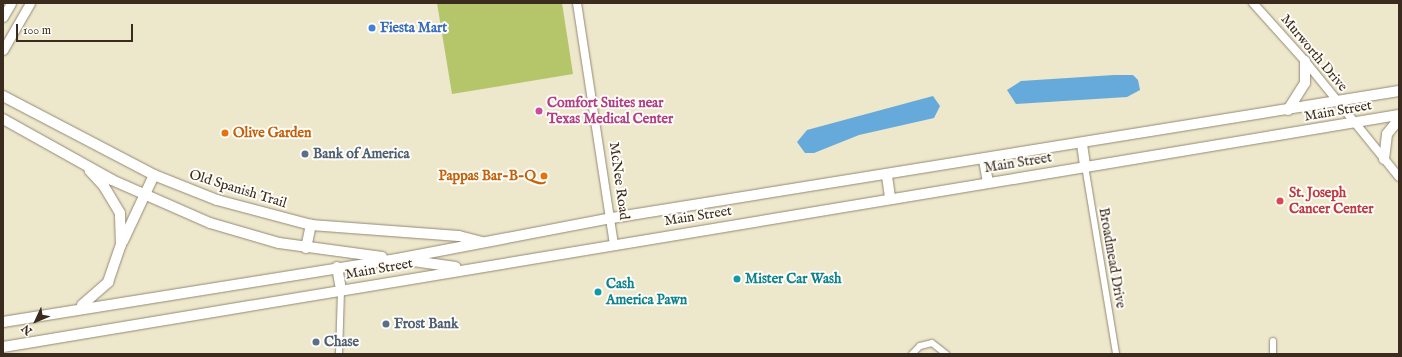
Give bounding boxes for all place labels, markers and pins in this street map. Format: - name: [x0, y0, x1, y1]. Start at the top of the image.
- place label: Fiesta Mart: [380, 20, 447, 36]
- marker: Fiesta Mart: [367, 23, 377, 33]
- place label: Comfort Suites near Texas Medical Center: [547, 95, 673, 128]
- marker: Comfort Suites near Texas Medical Center: [534, 106, 544, 116]
- place label: Olive Garden: [233, 125, 311, 141]
- marker: Olive Garden: [220, 128, 230, 138]
- place label: Bank of America: [313, 146, 409, 162]
- marker: Bank of America: [300, 149, 310, 159]
- place label: Pappas Bar-B-Q: [439, 168, 536, 184]
- marker: Pappas Bar-B-Q: [539, 171, 549, 181]
- place label: St. Joseph Cancer Center: [1289, 185, 1373, 218]
- marker: St. Joseph Cancer Center: [1274, 195, 1286, 207]
- place label: Mister Car Wash: [745, 271, 841, 287]
- marker: Mister Car Wash: [732, 274, 742, 284]
- place label: Cash America Pawn: [606, 276, 687, 308]
- marker: Cash America Pawn: [593, 287, 603, 297]
- place label: Frost Bank: [394, 316, 458, 332]
- marker: Frost Bank: [381, 319, 391, 329]
- place label: Chase: [324, 334, 359, 350]
- marker: Chase: [311, 337, 321, 347]

